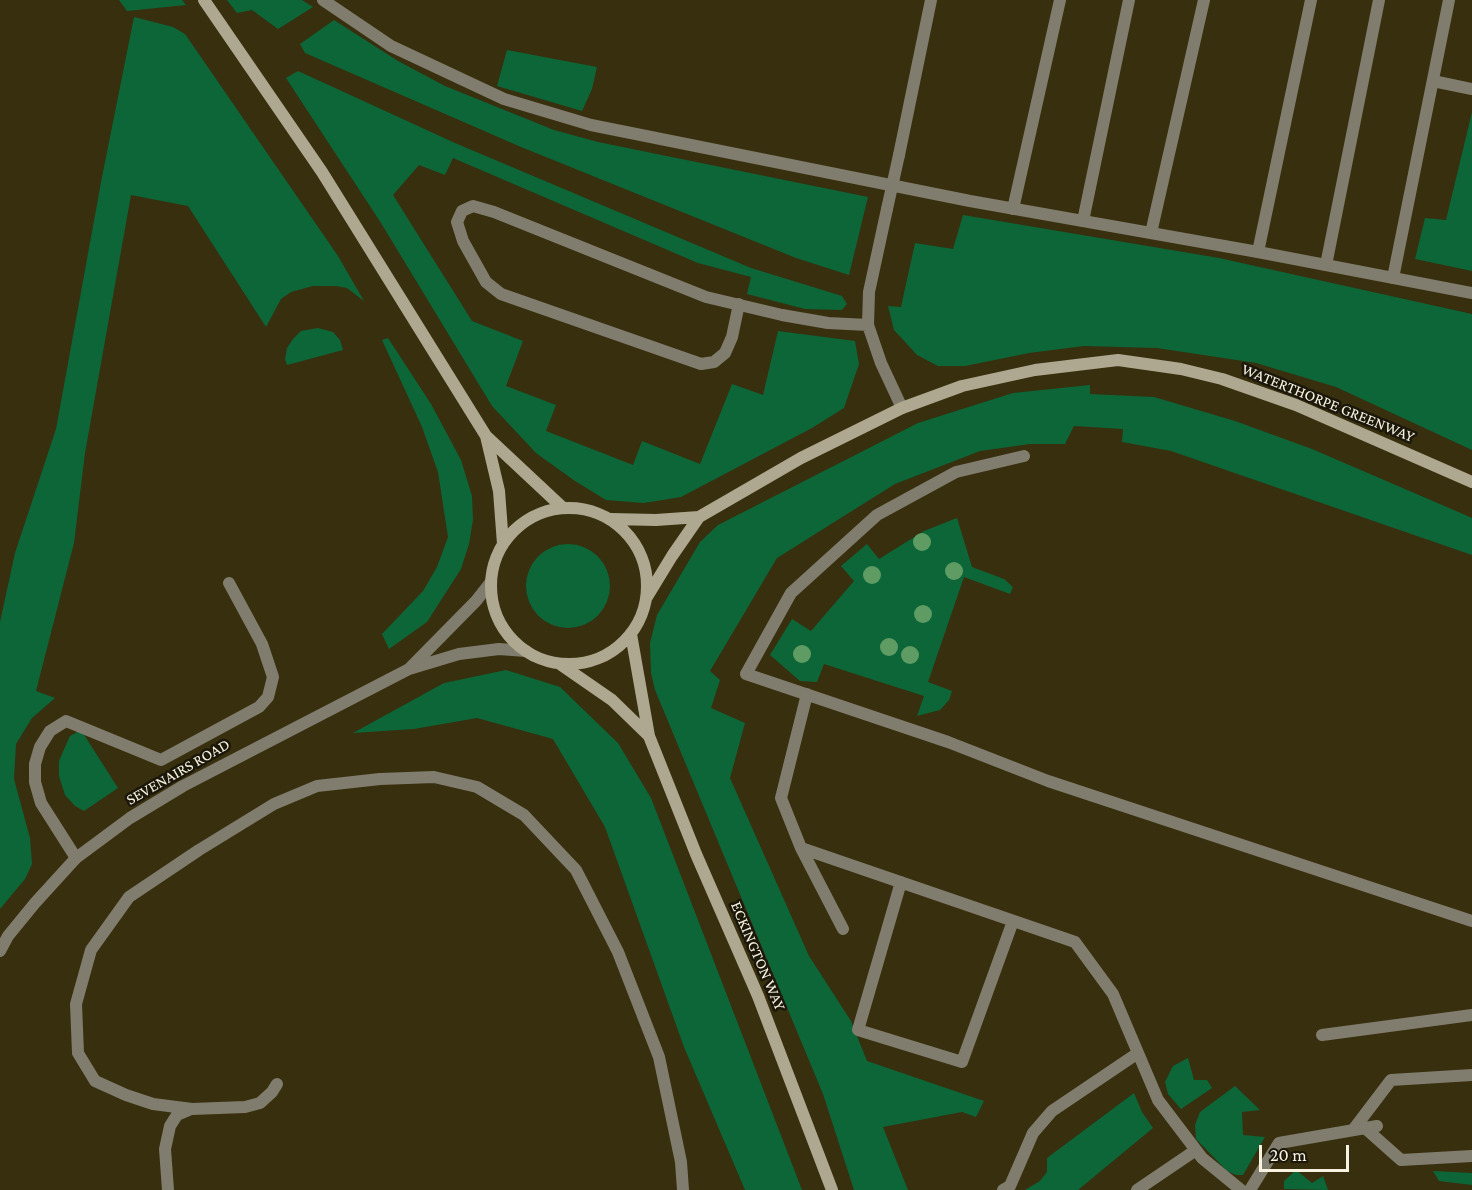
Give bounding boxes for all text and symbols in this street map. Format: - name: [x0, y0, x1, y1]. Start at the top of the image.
- street label: WATERTHORPE GREENWAY: [1239, 359, 1417, 447]
- street label: SEVENAIRS ROAD: [123, 735, 233, 809]
- street label: ECKINGTON WAY: [726, 899, 790, 1013]
- scale bar: [1262, 1133, 1352, 1171]
- text: 20 m: [1270, 1145, 1307, 1165]

